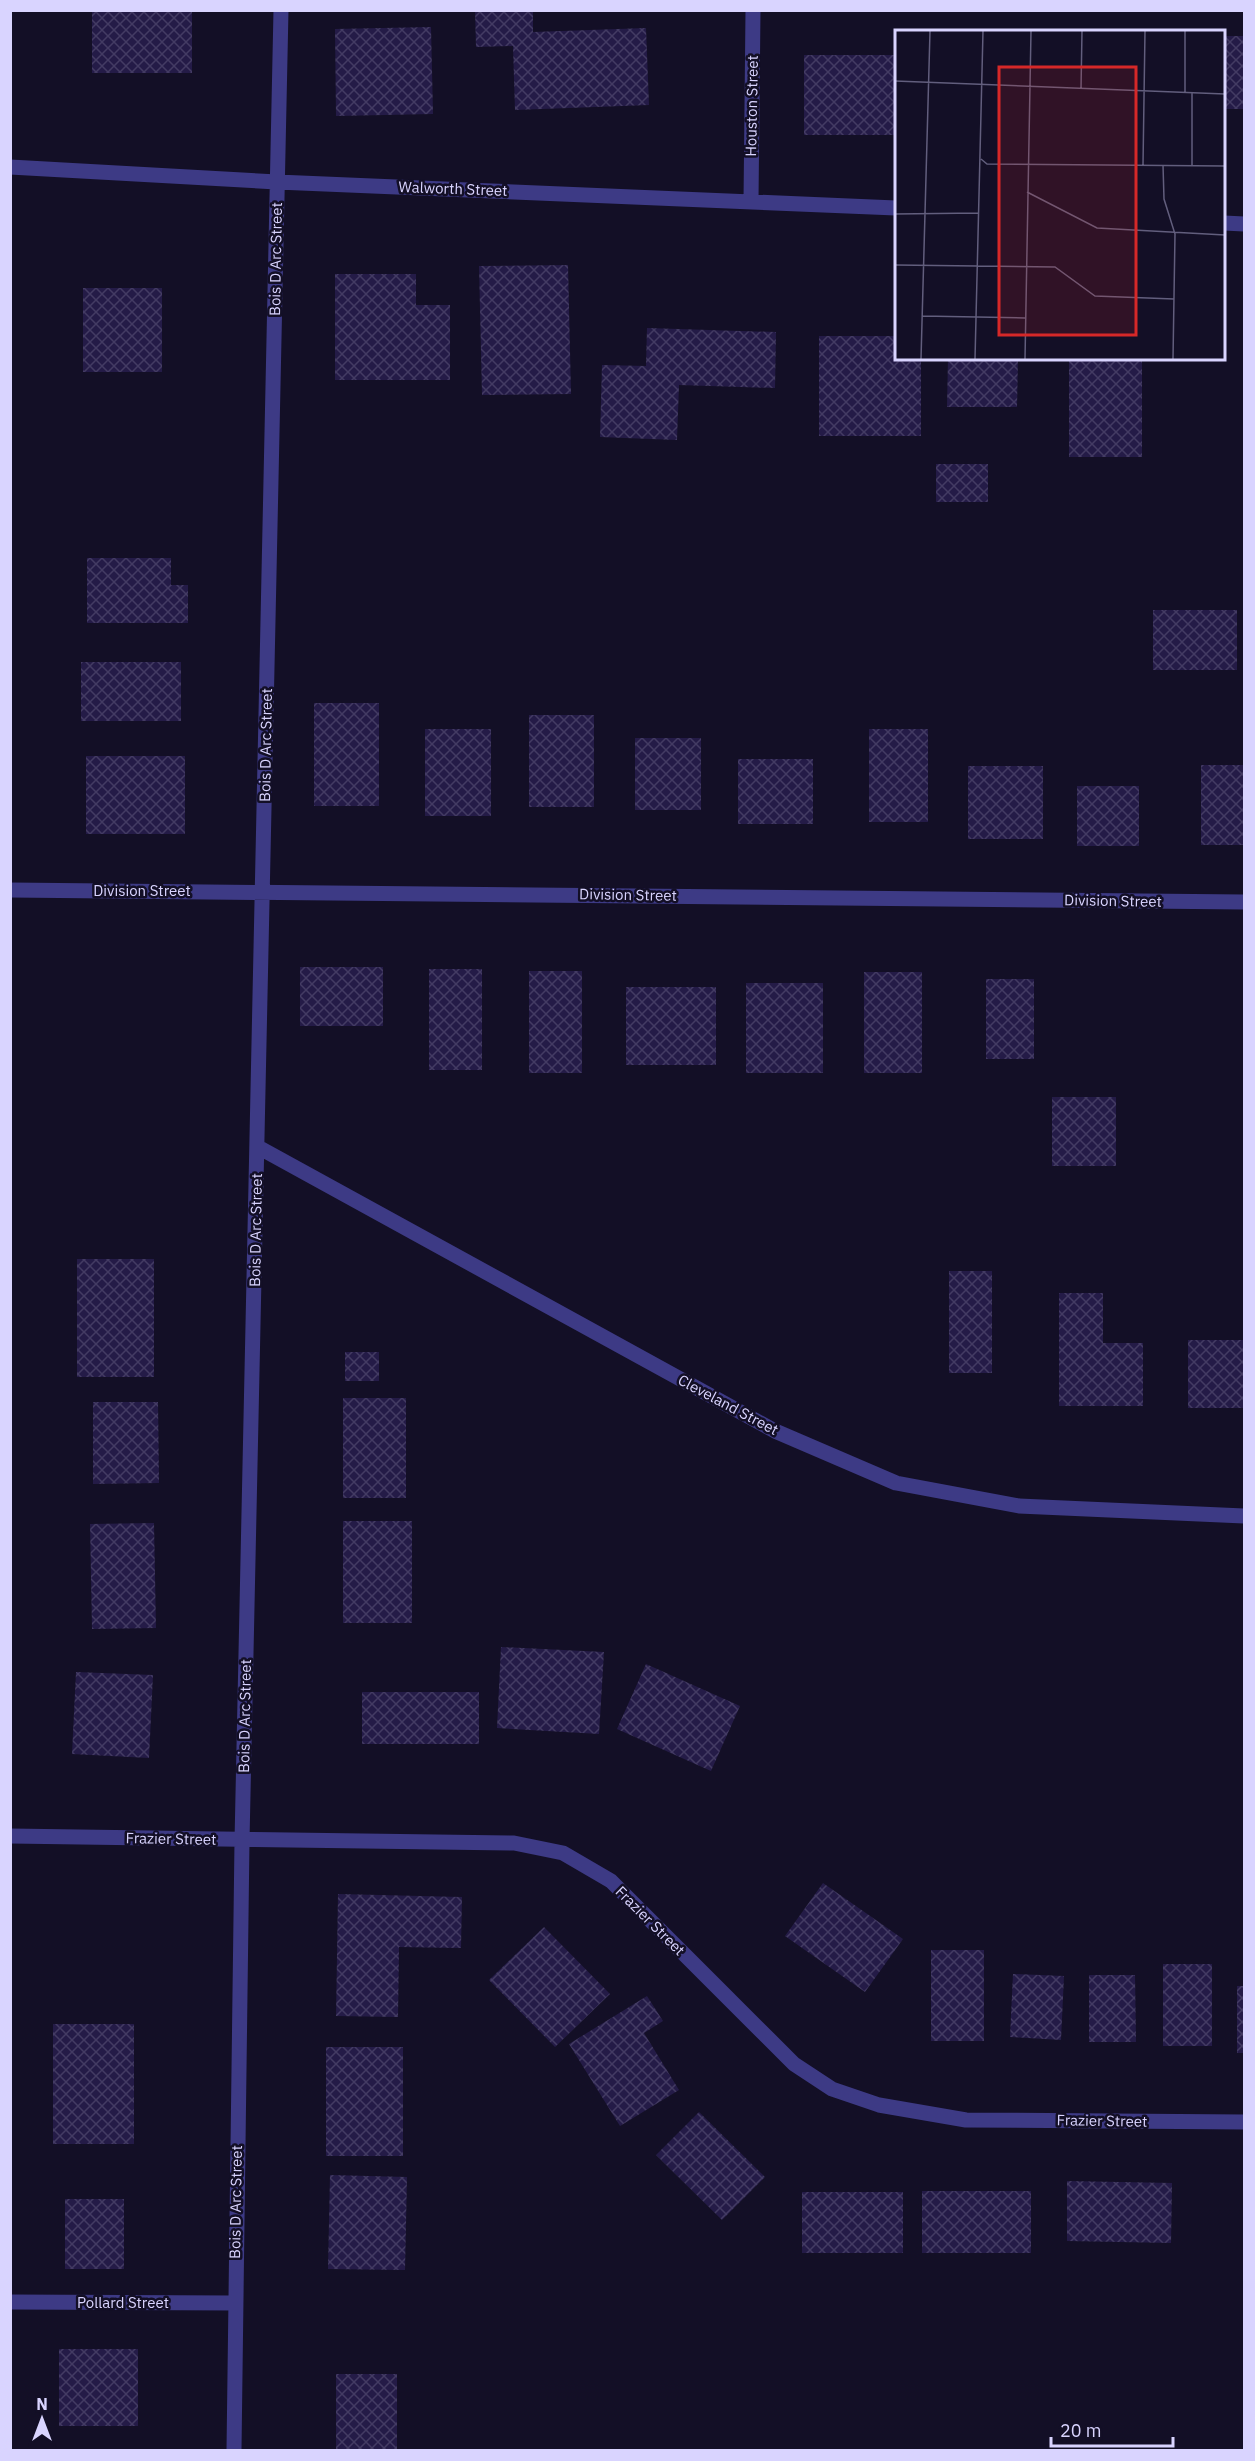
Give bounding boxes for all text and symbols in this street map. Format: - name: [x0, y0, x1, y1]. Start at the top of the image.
- inset map: [895, 30, 1225, 360]
- street label: Houston Street: [741, 55, 762, 157]
- street label: Walworth Street: [398, 177, 508, 200]
- street label: Bois D Arc Street: [265, 202, 286, 316]
- street label: Bois D Arc Street: [255, 688, 276, 802]
- street label: Division Street: [93, 881, 191, 900]
- street label: Division Street: [579, 884, 677, 905]
- street label: Division Street: [1064, 890, 1162, 911]
- street label: Bois D Arc Street: [245, 1173, 266, 1287]
- street label: Cleveland Street: [675, 1370, 782, 1439]
- street label: Bois D Arc Street: [234, 1659, 255, 1773]
- street label: Frazier Street: [126, 1828, 217, 1849]
- street label: Frazier Street: [612, 1882, 689, 1959]
- street label: Frazier Street: [1057, 2110, 1148, 2131]
- street label: Bois D Arc Street: [225, 2145, 246, 2259]
- street label: Pollard Street: [77, 2293, 169, 2312]
- north arrow: [12, 2389, 72, 2449]
- text: N: [36, 2394, 48, 2414]
- scale bar: [1051, 2410, 1172, 2448]
- text: 20 m: [1060, 2419, 1102, 2442]

